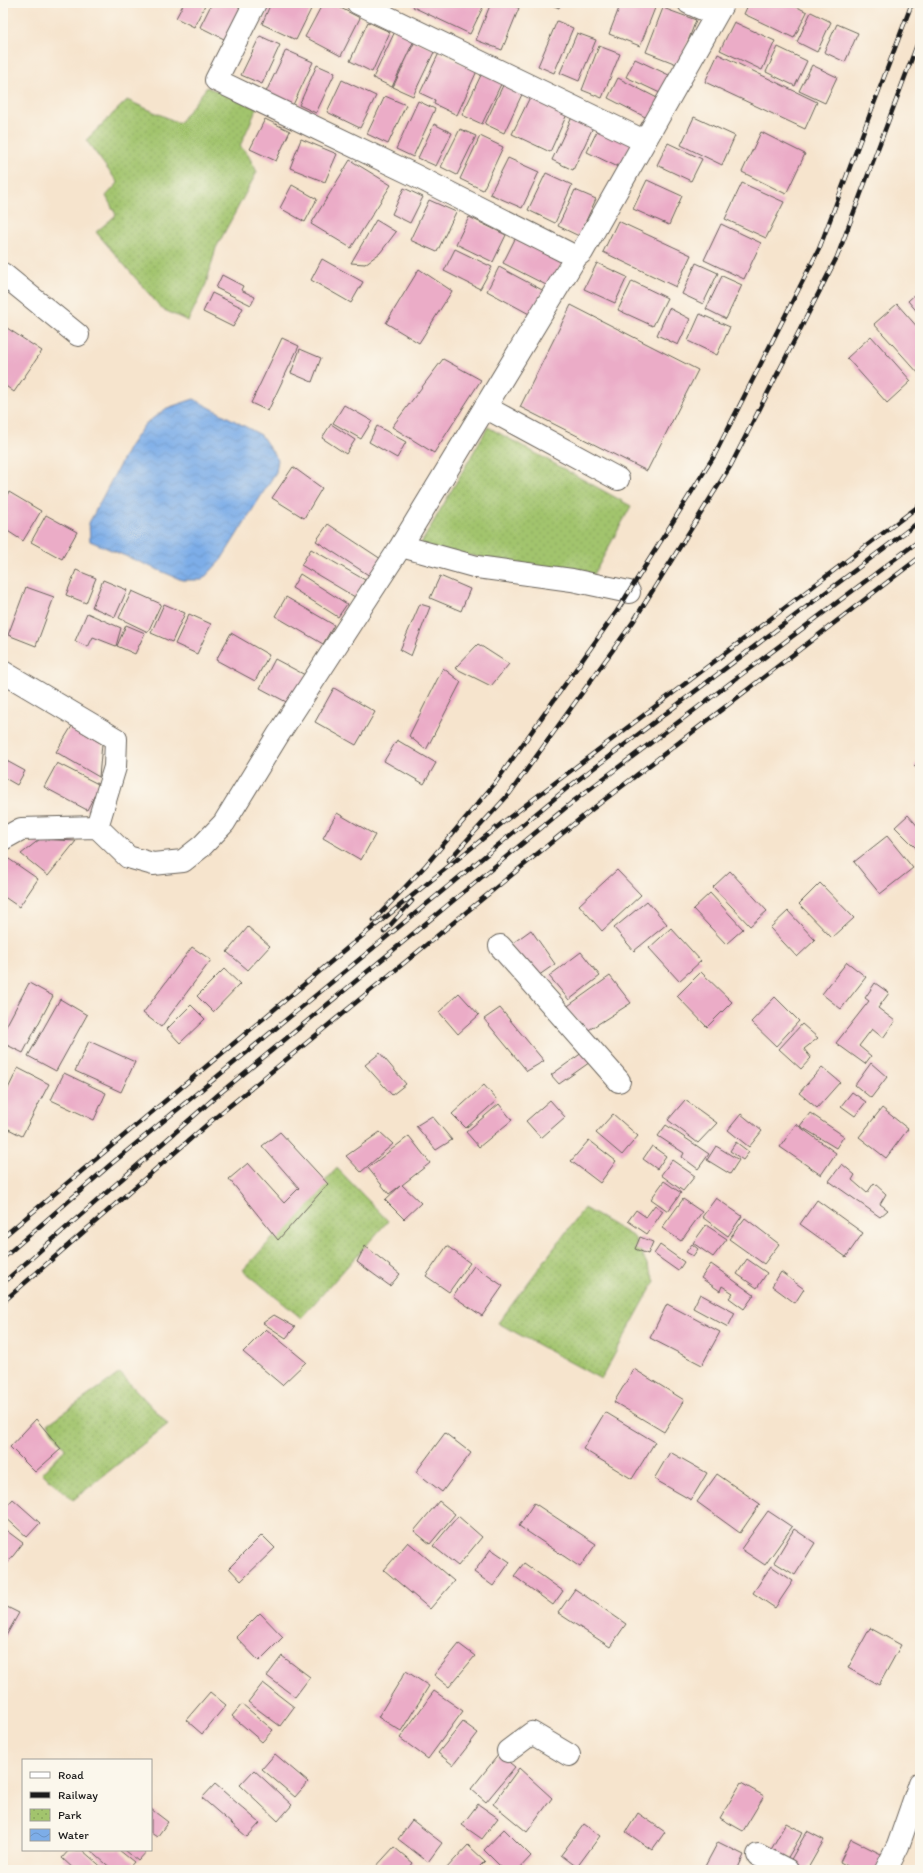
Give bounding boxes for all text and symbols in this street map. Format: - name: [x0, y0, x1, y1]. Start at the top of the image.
- legend: [22, 1759, 152, 1851]
- text: Road: [58, 1768, 84, 1782]
- text: Railway: [58, 1788, 98, 1802]
- text: Park: [58, 1808, 82, 1822]
- text: Water: [58, 1828, 89, 1842]

